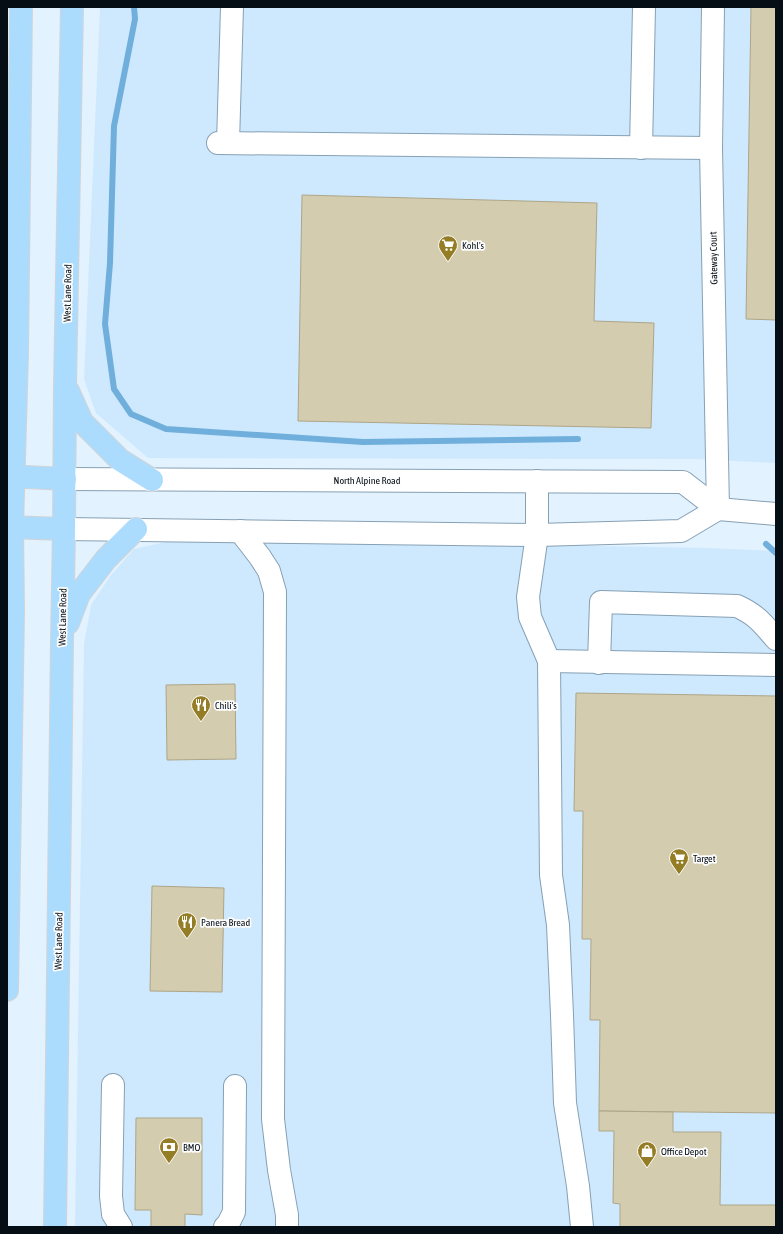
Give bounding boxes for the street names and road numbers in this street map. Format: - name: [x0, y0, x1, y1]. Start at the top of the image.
- street label: Gateway Court: [708, 231, 719, 285]
- street label: West Lane Road: [61, 264, 74, 322]
- street label: North Alpine Road: [334, 475, 401, 486]
- street label: West Lane Road: [56, 588, 69, 646]
- street label: West Lane Road: [52, 912, 65, 970]

